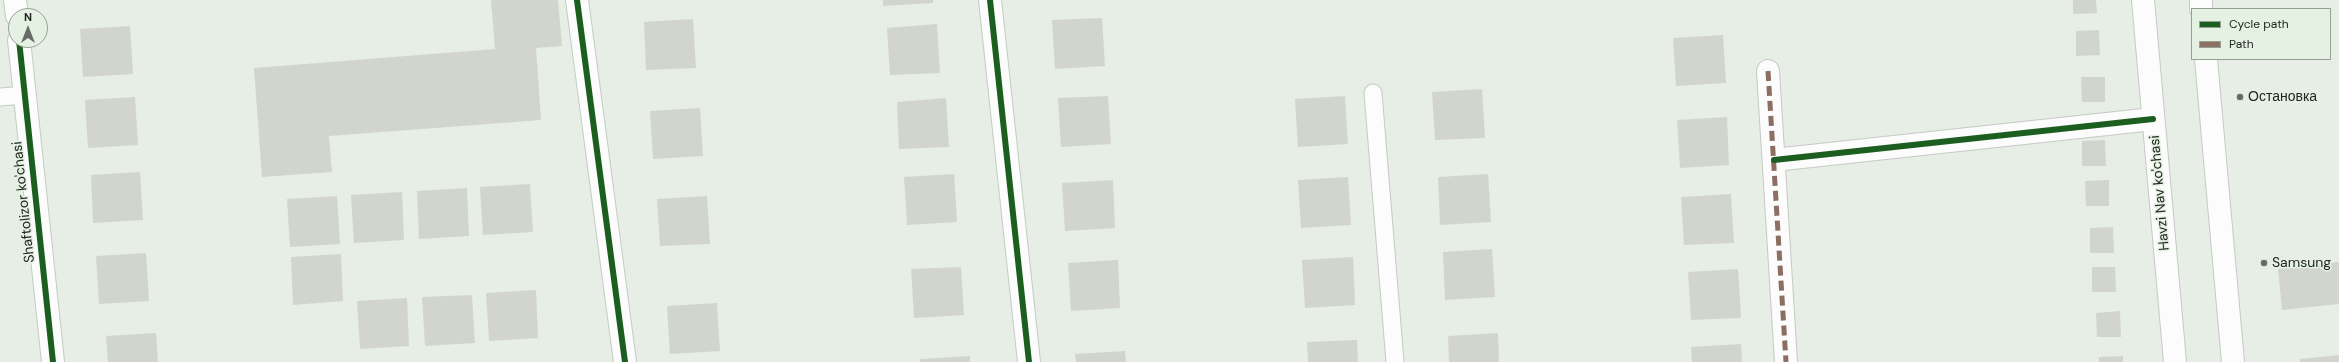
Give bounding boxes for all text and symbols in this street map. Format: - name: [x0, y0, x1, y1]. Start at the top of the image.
- north arrow: [8, 8, 48, 48]
- legend: [2191, 8, 2331, 60]
- text: N: [24, 10, 32, 24]
- text: Cycle path: [2229, 16, 2289, 32]
- text: Path: [2229, 36, 2254, 52]
- place label: Остановка: [2248, 89, 2317, 105]
- marker: Остановка: [2235, 92, 2245, 102]
- street label: Havzi Nav ko'chasi: [2147, 135, 2173, 251]
- street label: Shaftolizor ko'chasi: [9, 140, 39, 264]
- place label: Samsung: [2272, 255, 2331, 271]
- marker: Samsung: [2259, 258, 2269, 268]

